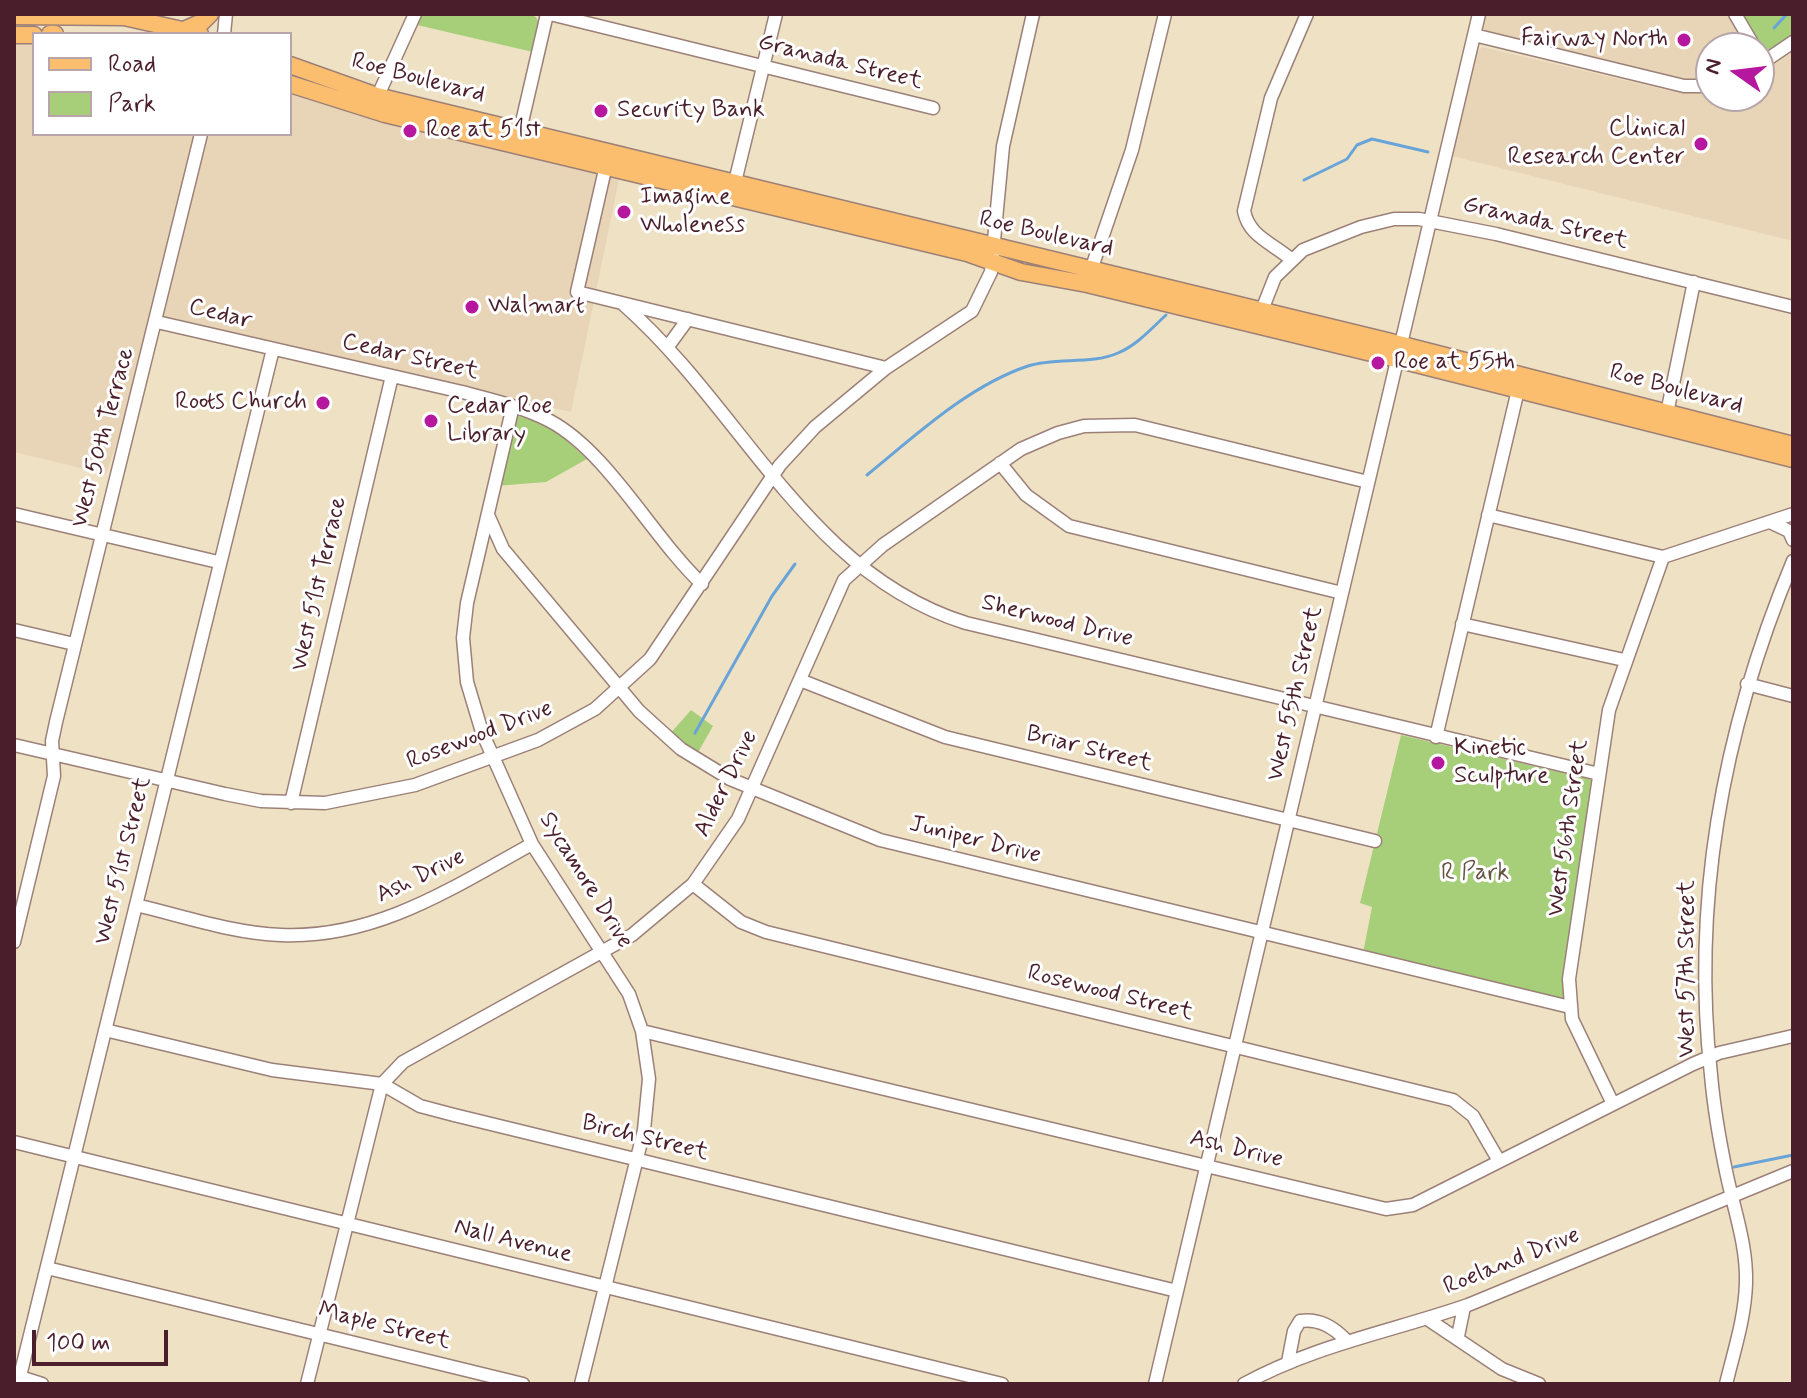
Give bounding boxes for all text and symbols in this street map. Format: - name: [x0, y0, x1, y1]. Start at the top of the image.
- place label: Fairway North: [1521, 26, 1668, 54]
- street label: Granada Street: [755, 29, 925, 97]
- marker: Fairway North: [1675, 31, 1693, 49]
- legend: [32, 32, 292, 136]
- north arrow: [1695, 32, 1775, 112]
- street label: Roe Boulevard: [348, 47, 488, 111]
- text: Road: [108, 49, 156, 80]
- text: N: [1698, 56, 1729, 77]
- text: Park: [108, 89, 156, 120]
- place label: Security Bank: [617, 97, 765, 125]
- marker: Security Bank: [592, 102, 610, 120]
- place label: Clinical Research Center: [1508, 116, 1685, 172]
- place label: Roe at 51st: [426, 117, 541, 145]
- marker: Roe at 51st: [401, 122, 419, 140]
- marker: Clinical Research Center: [1692, 135, 1710, 153]
- place label: Imagine Wholeness: [640, 184, 745, 240]
- street label: Granada Street: [1460, 191, 1630, 257]
- marker: Imagine Wholeness: [615, 203, 633, 221]
- street label: Roe Boulevard: [976, 206, 1116, 264]
- street label: Cedar: [186, 293, 254, 337]
- place label: Walmart: [488, 293, 585, 321]
- marker: Walmart: [463, 298, 481, 316]
- street label: Cedar Street: [339, 328, 481, 388]
- street label: West 50th Terrace: [66, 345, 142, 531]
- place label: Roe at 55th: [1394, 349, 1515, 377]
- marker: Roe at 55th: [1369, 354, 1387, 372]
- street label: Roe Boulevard: [1606, 358, 1746, 422]
- place label: Roots Church: [175, 389, 307, 417]
- place label: Cedar Roe Library: [447, 393, 552, 449]
- marker: Roots Church: [314, 394, 332, 412]
- marker: Cedar Roe Library: [422, 412, 440, 430]
- street label: West 51st Terrace: [286, 494, 354, 674]
- street label: Sherwood Drive: [978, 589, 1136, 655]
- street label: West 55th Street: [1262, 604, 1330, 784]
- street label: Rosewood Drive: [403, 695, 557, 777]
- street label: Briar Street: [1023, 720, 1155, 780]
- street label: Alder Drive: [689, 726, 765, 842]
- place label: Kinetic Sculpture: [1454, 735, 1549, 791]
- street label: West 56th Street: [1542, 737, 1596, 919]
- marker: Kinetic Sculpture: [1429, 754, 1447, 772]
- street label: West 51st Street: [89, 774, 159, 948]
- street label: Sycamore Drive: [532, 808, 638, 954]
- street label: Juniper Drive: [906, 811, 1044, 871]
- street label: Ash Drive: [372, 843, 470, 911]
- park label: R Park: [1441, 860, 1509, 888]
- street label: West 57th Street: [1674, 880, 1702, 1058]
- street label: Rosewood Street: [1024, 959, 1196, 1029]
- street label: Birch Street: [579, 1109, 711, 1169]
- street label: Ash Drive: [1186, 1125, 1286, 1175]
- street label: Nall Avenue: [451, 1213, 575, 1271]
- street label: Roeland Drive: [1440, 1222, 1584, 1302]
- street label: Maple Street: [315, 1297, 453, 1357]
- scale bar: [36, 1314, 172, 1364]
- text: 100 m: [46, 1328, 110, 1359]

